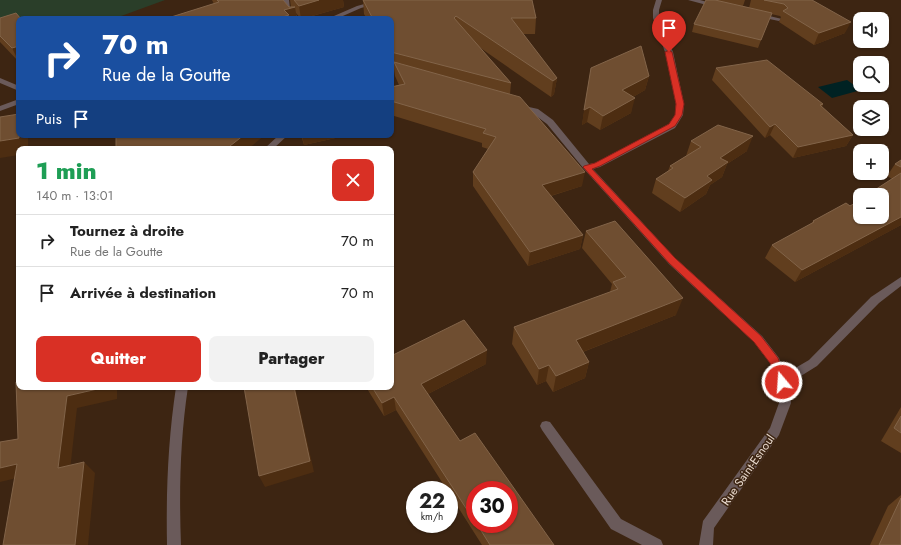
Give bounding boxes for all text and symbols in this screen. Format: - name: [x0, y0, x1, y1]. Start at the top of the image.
- pin: [652, 11, 686, 52]
- map controls: [853, 12, 889, 224]
- button: sound: [853, 12, 889, 48]
- icon: arrive: [658, 17, 680, 39]
- text: 70 m: [102, 24, 169, 65]
- icon: right: [36, 32, 88, 84]
- button: search: [853, 56, 889, 92]
- text: Rue de la Goutte: [102, 62, 230, 88]
- button: layers: [853, 100, 889, 136]
- text: Puis: [36, 108, 62, 130]
- icon: arrive: [70, 108, 92, 130]
- button: +: [853, 144, 889, 180]
- text: 1 min: [36, 153, 97, 188]
- button: close: [332, 159, 374, 201]
- text: 140 m · 13:01: [36, 186, 113, 205]
- button: −: [853, 188, 889, 224]
- text: Tournez à droite: [70, 220, 184, 242]
- icon: right: [36, 230, 58, 252]
- text: 70 m: [341, 230, 374, 252]
- text: Rue de la Goutte: [70, 242, 163, 261]
- icon: arrive: [36, 282, 58, 304]
- text: Arrivée à destination: [70, 282, 216, 304]
- text: 70 m: [341, 282, 374, 304]
- button: Quitter: [36, 336, 201, 382]
- button: Partager: [209, 336, 374, 382]
- position arrow: [761, 361, 803, 403]
- street label: Rue Saint-Esnoul: [717, 431, 779, 509]
- speed limit sign: 30: [466, 481, 518, 533]
- text: 22: [419, 487, 445, 516]
- text: km/h: [421, 509, 443, 524]

